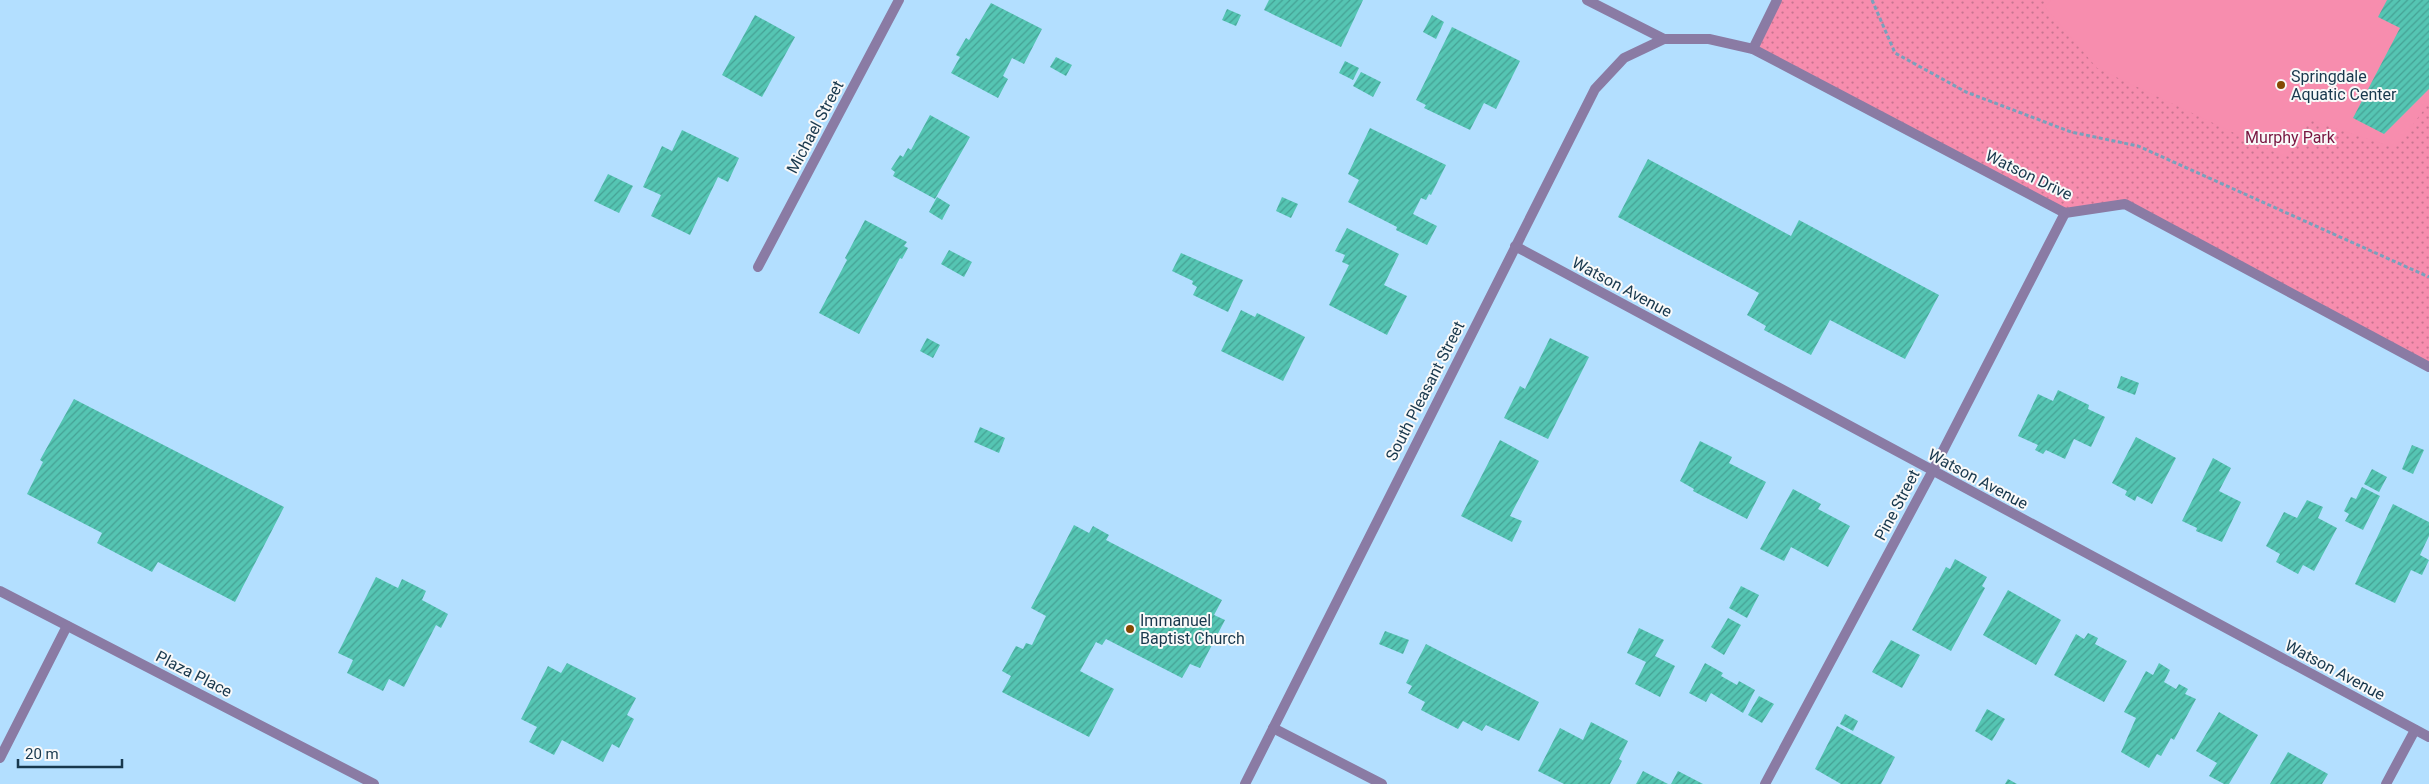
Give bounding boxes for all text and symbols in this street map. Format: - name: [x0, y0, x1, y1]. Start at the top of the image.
- place label: Springdale Aquatic Center: [2291, 67, 2397, 104]
- street label: Michael Street: [783, 77, 847, 177]
- marker: Springdale Aquatic Center: [2275, 79, 2287, 91]
- park label: Murphy Park: [2245, 128, 2336, 147]
- street label: Watson Drive: [1983, 146, 2075, 204]
- street label: Watson Avenue: [1569, 253, 1675, 321]
- street label: South Pleasant Street: [1382, 318, 1468, 464]
- street label: Watson Avenue: [1925, 445, 2031, 513]
- street label: Pine Street: [1870, 466, 1924, 544]
- place label: Immanuel Baptist Church: [1140, 611, 1245, 648]
- marker: Immanuel Baptist Church: [1124, 623, 1136, 635]
- street label: Watson Avenue: [2282, 636, 2388, 704]
- street label: Plaza Place: [153, 647, 235, 701]
- scale bar: [18, 736, 121, 768]
- text: 20 m: [25, 745, 59, 763]

